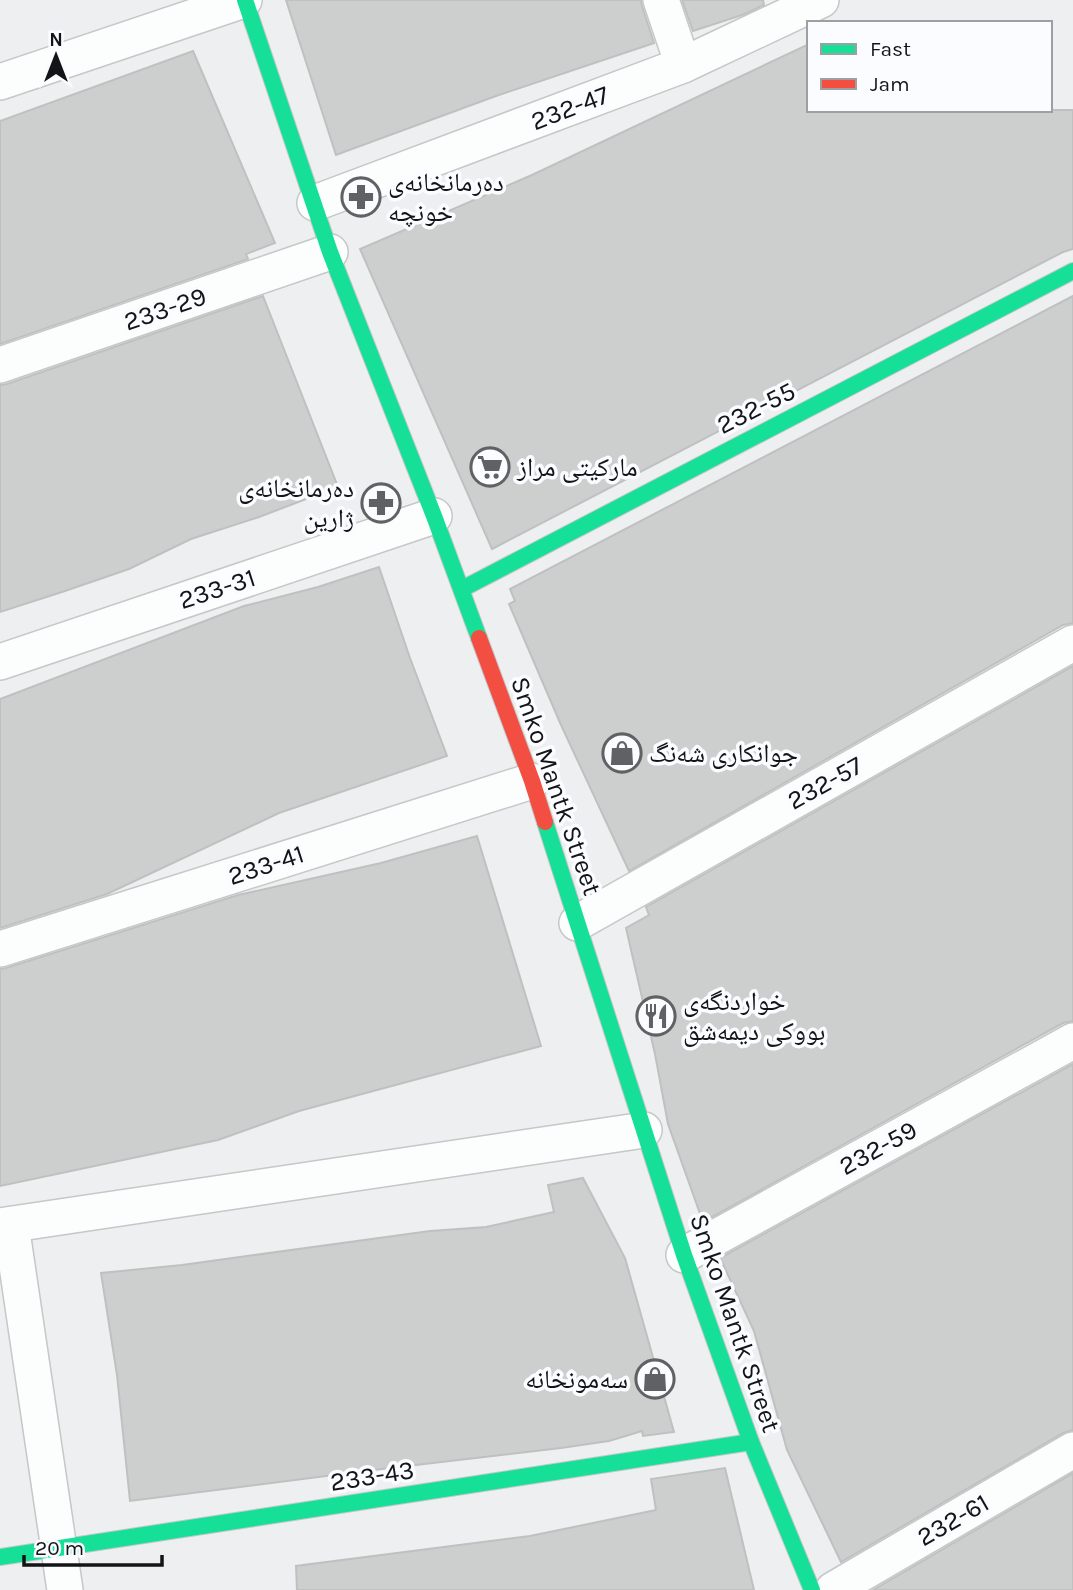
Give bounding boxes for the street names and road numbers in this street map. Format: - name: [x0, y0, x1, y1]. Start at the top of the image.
- street label: 232-47: [527, 79, 613, 137]
- street label: 233-29: [120, 281, 210, 337]
- street label: 232-55: [712, 375, 800, 441]
- street label: 233-31: [175, 562, 259, 616]
- street label: Smko Mantk Street: [504, 673, 608, 900]
- street label: 232-57: [782, 750, 868, 816]
- street label: 233-41: [224, 838, 308, 892]
- street label: 232-59: [834, 1114, 922, 1182]
- street label: Smko Mantk Street: [683, 1210, 787, 1437]
- street label: 233-43: [328, 1454, 416, 1498]
- street label: 232-61: [911, 1487, 995, 1553]

